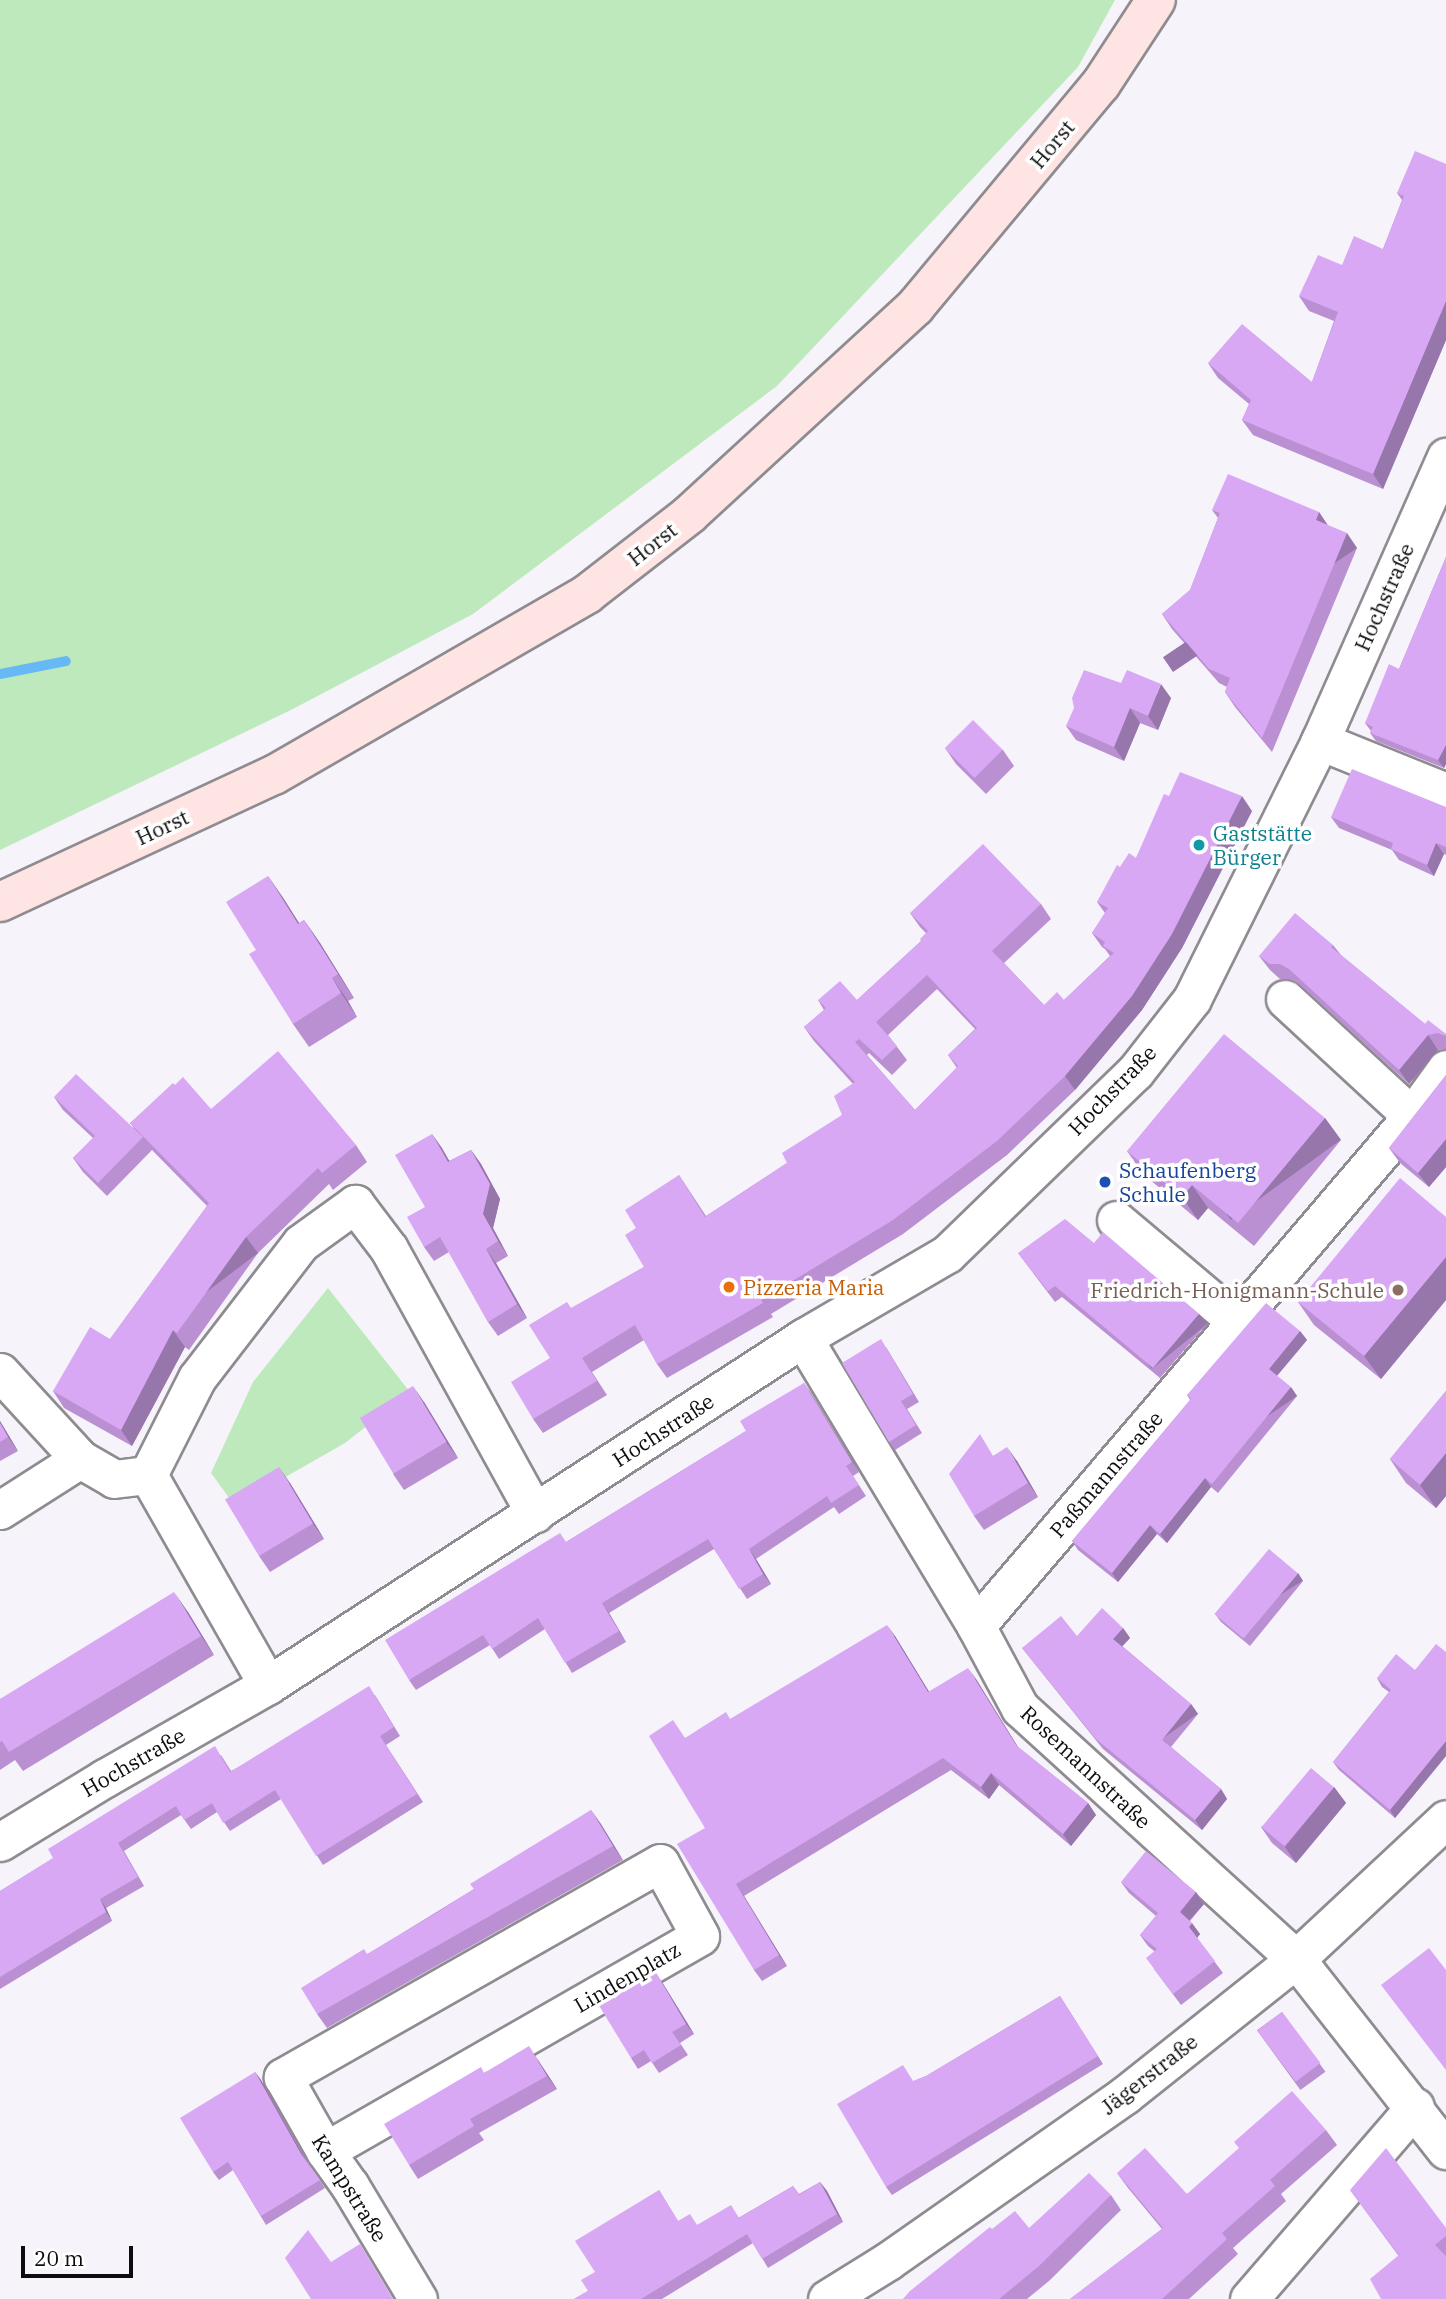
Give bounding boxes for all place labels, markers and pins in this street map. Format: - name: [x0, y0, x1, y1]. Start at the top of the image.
- place label: Gaststätte Bürger: [1213, 820, 1312, 870]
- marker: Gaststätte Bürger: [1191, 837, 1207, 853]
- place label: Schaufenberg Schule: [1119, 1157, 1256, 1207]
- marker: Schaufenberg Schule: [1097, 1174, 1113, 1190]
- place label: Pizzeria Maria: [743, 1274, 885, 1300]
- place label: Friedrich-Honigmann-Schule: [1090, 1277, 1384, 1303]
- marker: Pizzeria Maria: [721, 1279, 737, 1295]
- marker: Friedrich-Honigmann-Schule: [1390, 1282, 1406, 1298]

